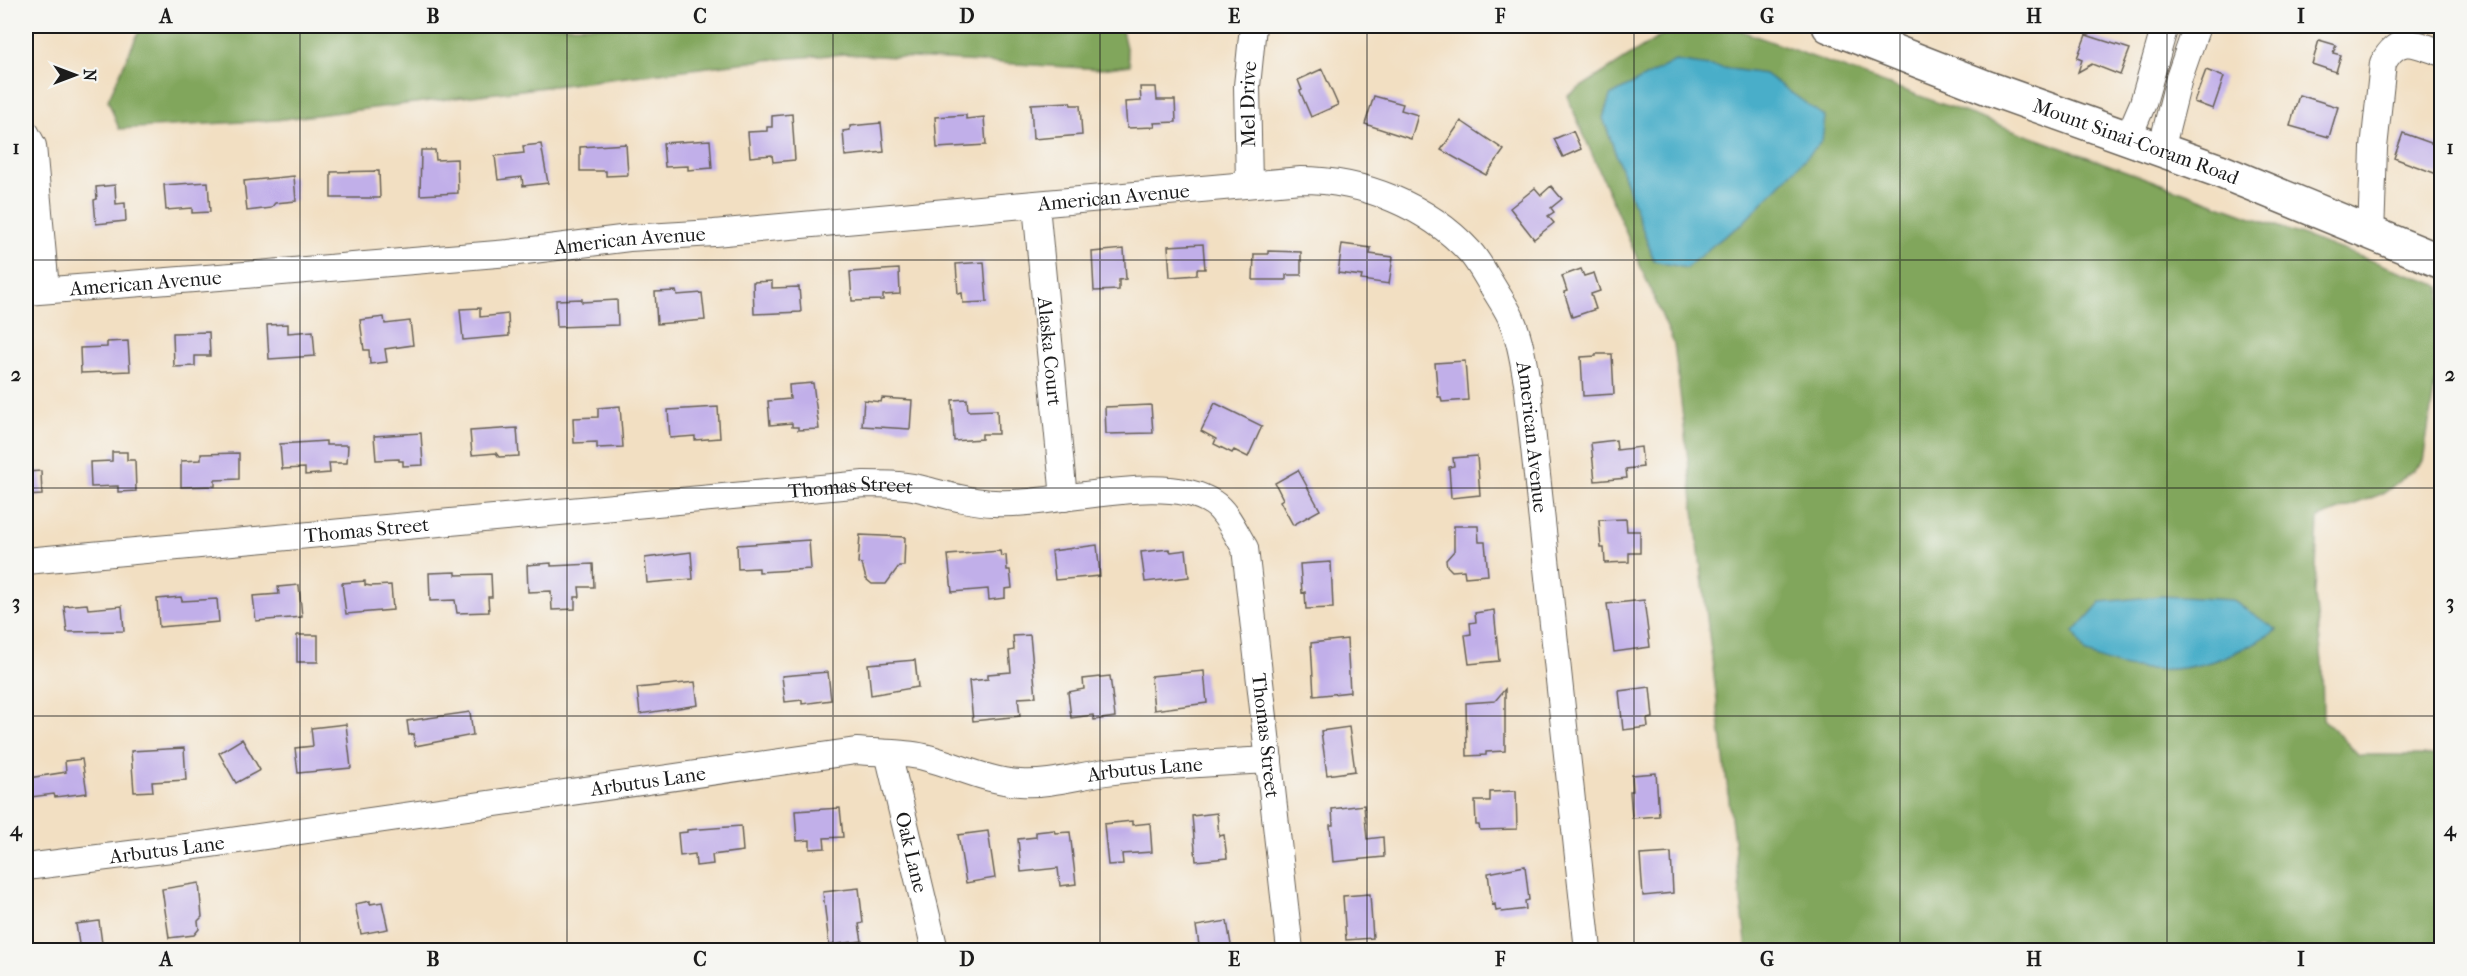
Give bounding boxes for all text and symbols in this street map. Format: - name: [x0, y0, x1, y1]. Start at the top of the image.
- text: A: [158, 5, 174, 28]
- text: B: [426, 5, 440, 28]
- text: C: [693, 5, 707, 28]
- text: D: [959, 5, 975, 28]
- text: E: [1228, 5, 1240, 28]
- text: F: [1494, 5, 1506, 28]
- text: G: [1760, 5, 1774, 28]
- text: H: [2026, 5, 2042, 28]
- text: I: [2297, 5, 2305, 28]
- north arrow: [45, 45, 105, 105]
- street label: Mel Drive: [1235, 60, 1261, 148]
- text: N: [80, 69, 99, 82]
- street label: Mount Sinai-Coram Road: [2030, 94, 2243, 189]
- text: 1: [12, 136, 20, 159]
- text: 1: [2446, 136, 2454, 159]
- street label: American Avenue: [1036, 179, 1191, 215]
- street label: American Avenue: [552, 222, 706, 259]
- street label: American Avenue: [68, 265, 223, 300]
- street label: Alaska Court: [1033, 295, 1067, 407]
- street label: American Avenue: [1512, 358, 1552, 514]
- text: 2: [11, 363, 21, 386]
- text: 2: [2445, 363, 2455, 386]
- street label: Thomas Street: [787, 472, 915, 502]
- street label: Thomas Street: [303, 513, 430, 547]
- text: 3: [12, 591, 20, 614]
- text: 3: [2446, 591, 2454, 614]
- street label: Thomas Street: [1248, 672, 1284, 799]
- street label: Arbutus Lane: [1084, 752, 1203, 787]
- street label: Arbutus Lane: [588, 761, 707, 801]
- street label: Oak Lane: [891, 809, 932, 895]
- text: 4: [9, 818, 23, 842]
- text: 4: [2443, 818, 2457, 842]
- street label: Arbutus Lane: [107, 831, 226, 868]
- text: A: [158, 948, 174, 971]
- text: B: [426, 948, 440, 971]
- text: C: [693, 948, 707, 971]
- text: D: [959, 948, 975, 971]
- text: E: [1228, 948, 1240, 971]
- text: F: [1494, 948, 1506, 971]
- text: G: [1760, 948, 1774, 971]
- text: H: [2026, 948, 2042, 971]
- text: I: [2297, 948, 2305, 971]

